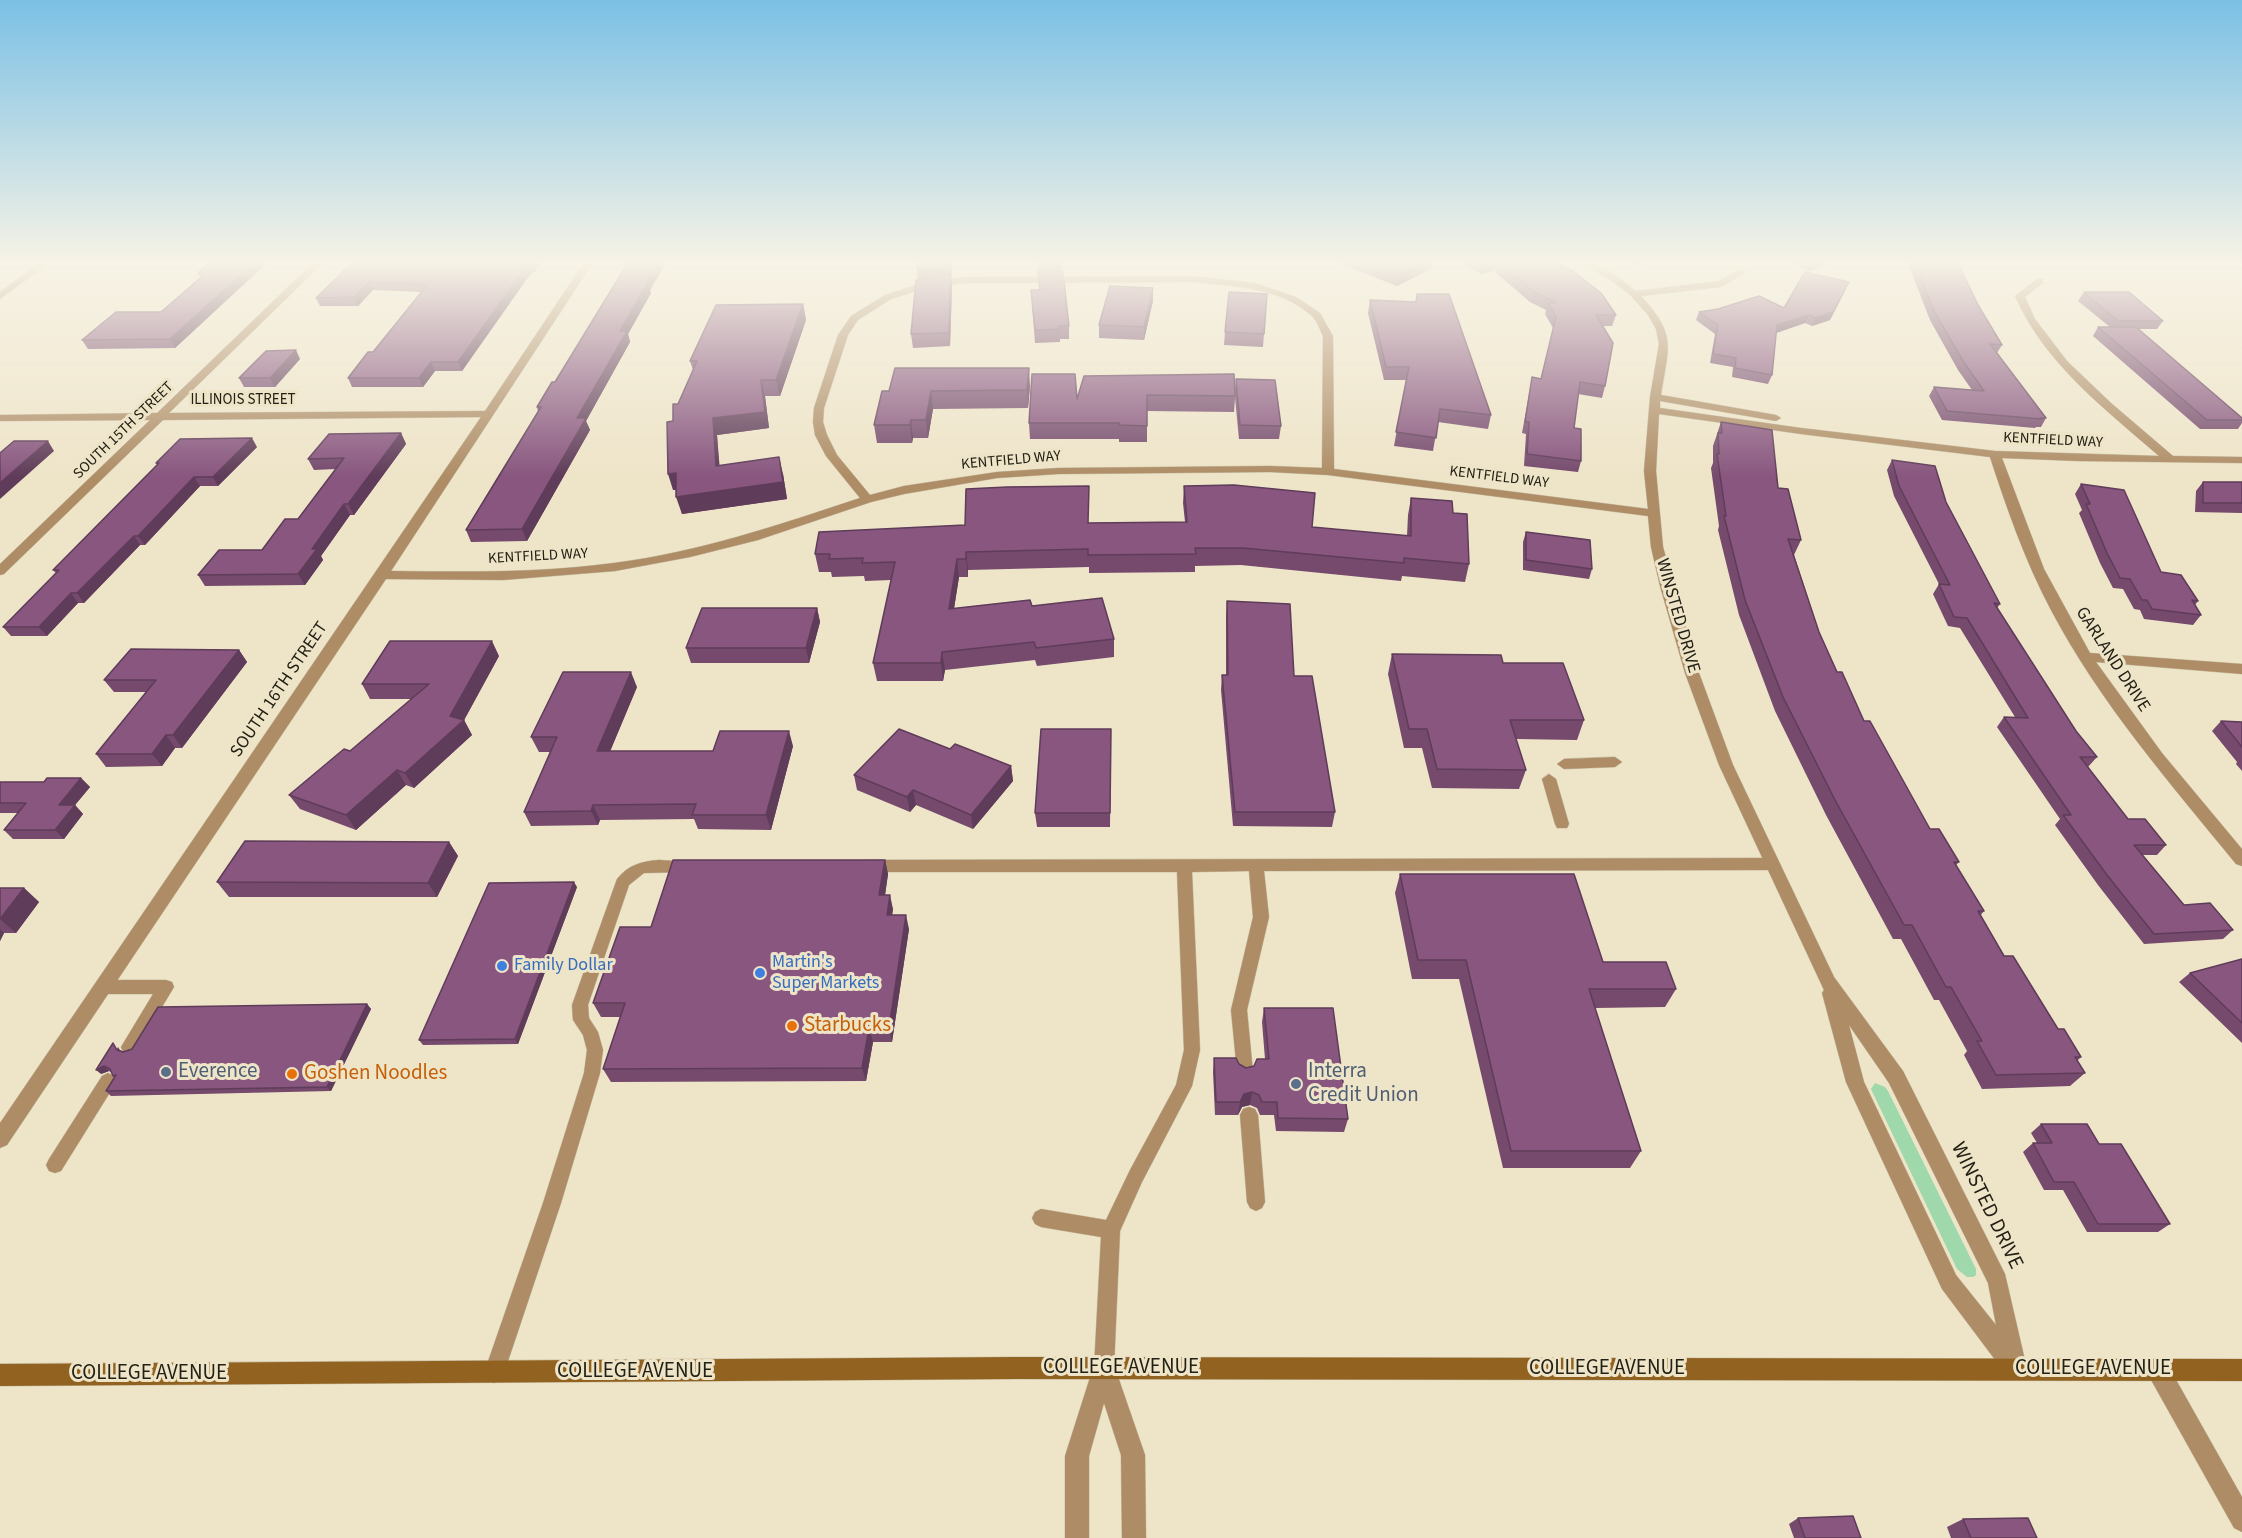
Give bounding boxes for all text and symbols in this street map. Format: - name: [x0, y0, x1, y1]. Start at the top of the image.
- street label: SOUTH 15TH STREET: [70, 379, 178, 483]
- street label: ILLINOIS STREET: [190, 392, 296, 410]
- street label: KENTFIELD WAY: [2003, 429, 2103, 453]
- street label: KENTFIELD WAY: [960, 448, 1062, 474]
- street label: KENTFIELD WAY: [1448, 463, 1550, 493]
- street label: KENTFIELD WAY: [488, 545, 588, 569]
- street label: WINSTED DRIVE: [1650, 556, 1704, 676]
- street label: GARLAND DRIVE: [2070, 603, 2154, 717]
- street label: SOUTH 16TH STREET: [227, 618, 333, 762]
- place label: Martin's Super Markets: [772, 952, 879, 994]
- place label: Family Dollar: [514, 955, 613, 977]
- marker: Family Dollar: [495, 959, 509, 973]
- marker: Martin's Super Markets: [753, 966, 767, 980]
- place label: Starbucks: [804, 1013, 891, 1039]
- marker: Starbucks: [785, 1019, 799, 1033]
- place label: Everence: [178, 1059, 258, 1085]
- place label: Interra Credit Union: [1308, 1059, 1419, 1109]
- place label: Goshen Noodles: [304, 1061, 447, 1087]
- marker: Everence: [159, 1065, 173, 1079]
- marker: Goshen Noodles: [285, 1067, 299, 1081]
- marker: Interra Credit Union: [1289, 1077, 1303, 1091]
- street label: WINSTED DRIVE: [1944, 1138, 2028, 1274]
- street label: COLLEGE AVENUE: [1043, 1355, 1199, 1381]
- street label: COLLEGE AVENUE: [1529, 1356, 1685, 1382]
- street label: COLLEGE AVENUE: [2015, 1356, 2171, 1382]
- street label: COLLEGE AVENUE: [557, 1359, 713, 1385]
- street label: COLLEGE AVENUE: [71, 1361, 227, 1387]

